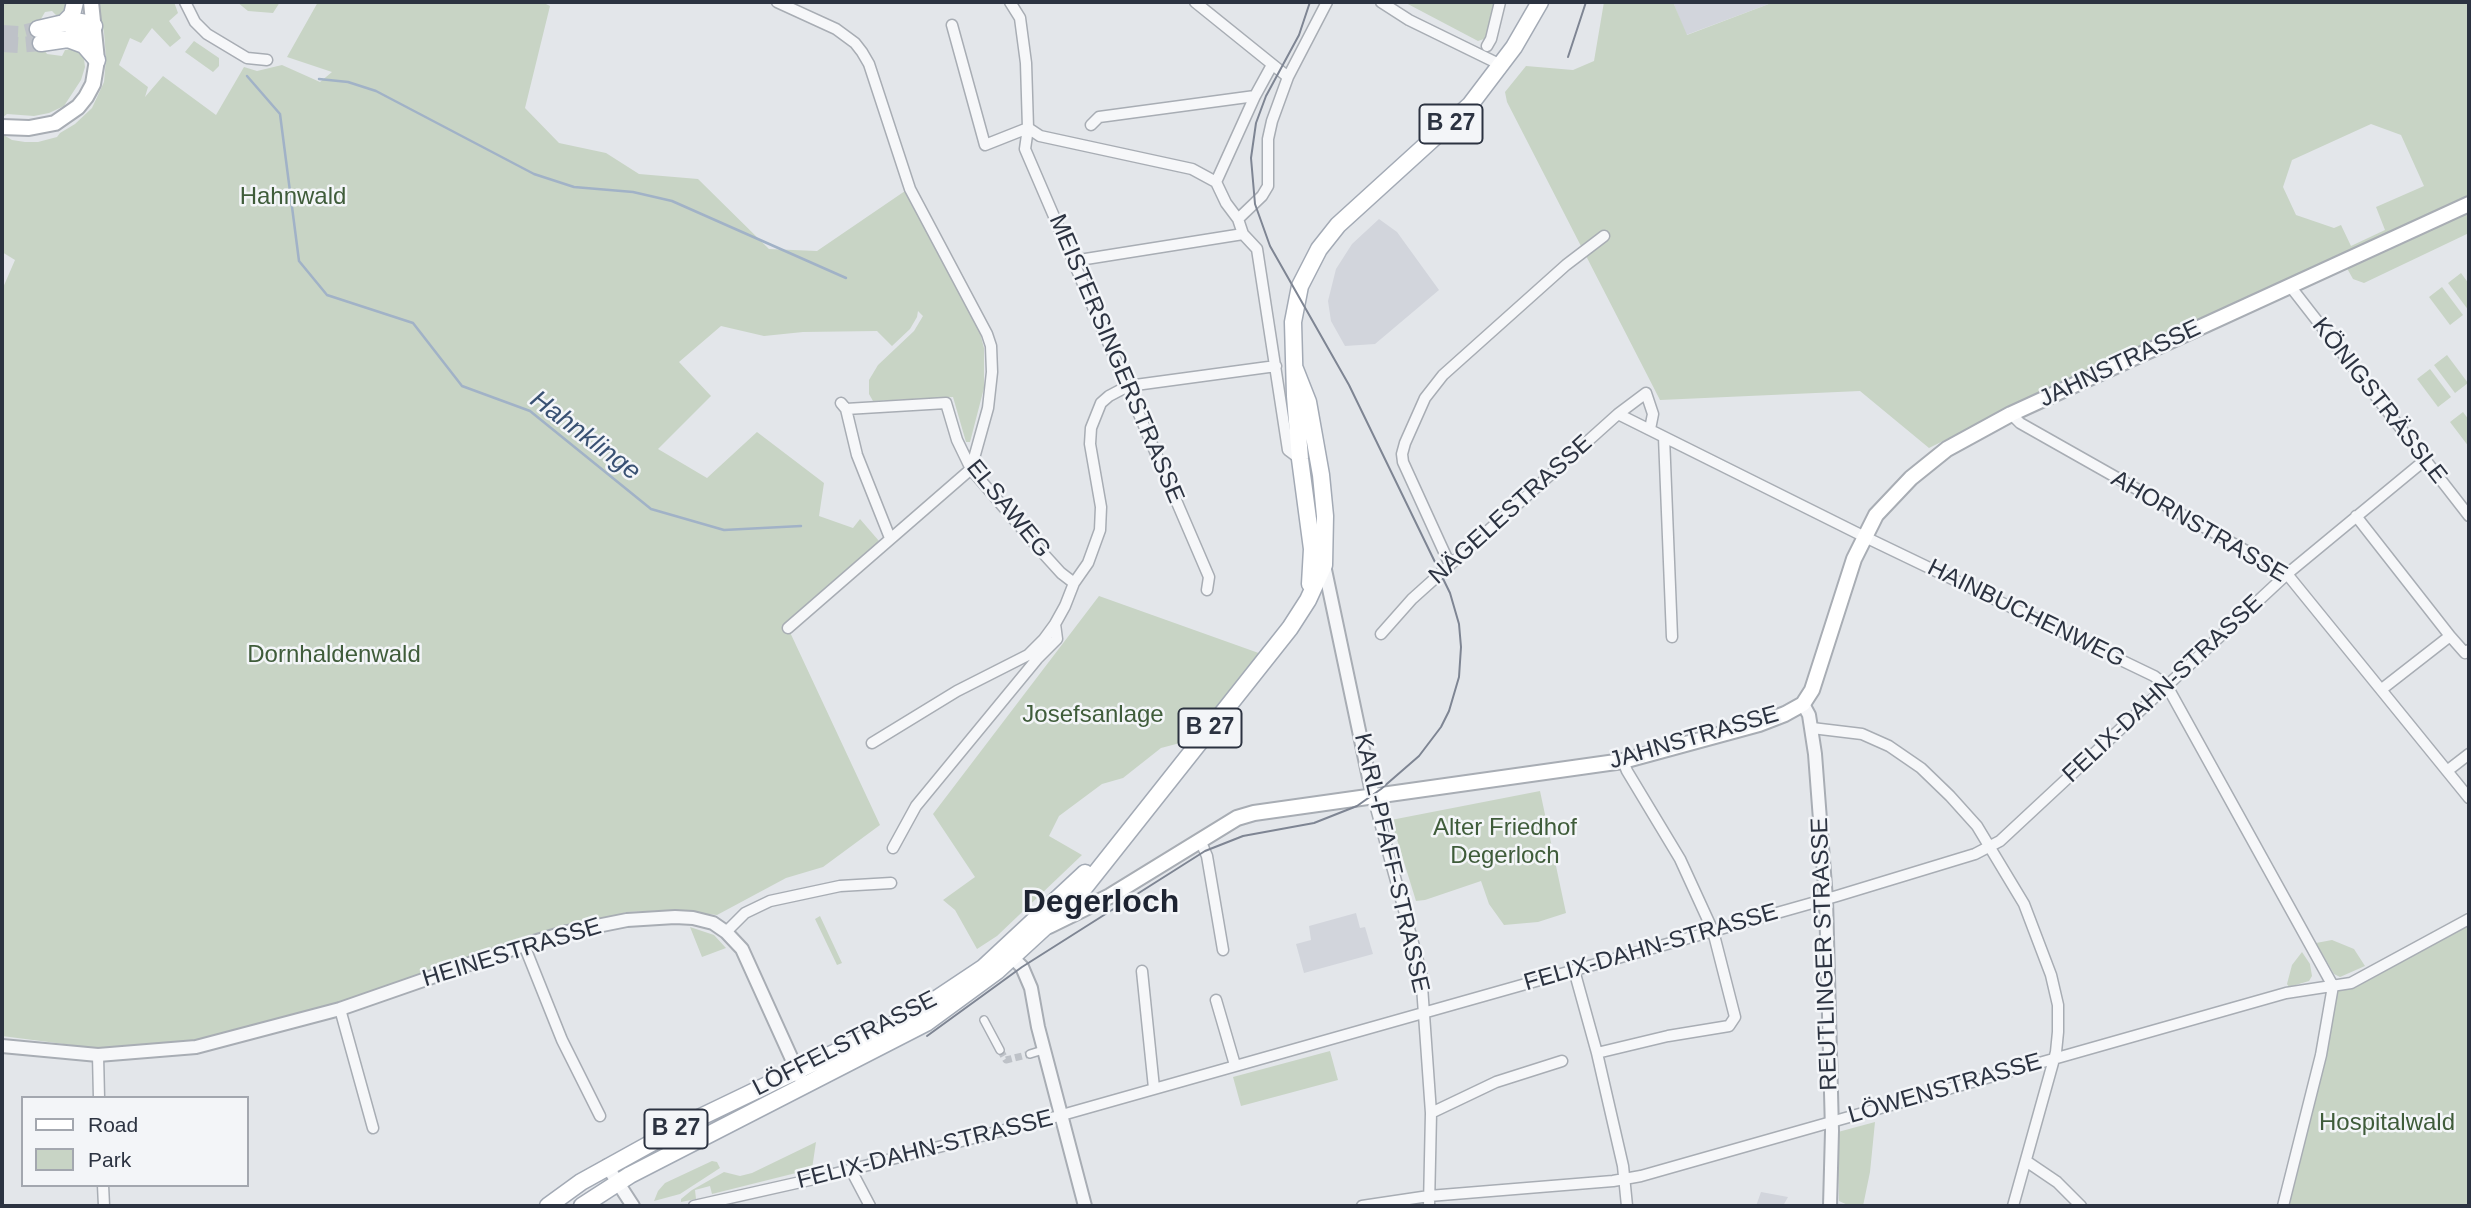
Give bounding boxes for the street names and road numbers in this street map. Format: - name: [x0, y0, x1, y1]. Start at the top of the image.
- road number: B 27: [1420, 105, 1482, 144]
- street label: MEISTERSINGERSTRASSE: [1042, 210, 1190, 508]
- street label: KÖNIGSTRÄSSLE: [2305, 312, 2453, 490]
- street label: JAHNSTRASSE: [2035, 314, 2205, 414]
- street label: NÄGELESTRASSE: [1424, 429, 1598, 591]
- street label: ELSAWEG: [960, 454, 1056, 564]
- street label: AHORNSTRASSE: [2106, 465, 2292, 589]
- street label: HAINBUCHENWEG: [1923, 554, 2129, 674]
- street label: FELIX-DAHN-STRASSE: [2057, 589, 2269, 789]
- street label: JAHNSTRASSE: [1606, 700, 1782, 776]
- road number: B 27: [1178, 708, 1242, 748]
- street label: KARL-PFAFF-STRASSE: [1347, 730, 1435, 996]
- street label: REUTLINGER STRASSE: [1806, 817, 1844, 1091]
- street label: FELIX-DAHN-STRASSE: [1521, 898, 1781, 998]
- street label: HEINESTRASSE: [419, 912, 605, 994]
- street label: LÖFFELSTRASSE: [748, 985, 942, 1103]
- street label: LÖWENSTRASSE: [1845, 1048, 2045, 1130]
- street label: FELIX-DAHN-STRASSE: [794, 1104, 1056, 1196]
- road number: B 27: [644, 1110, 708, 1148]

